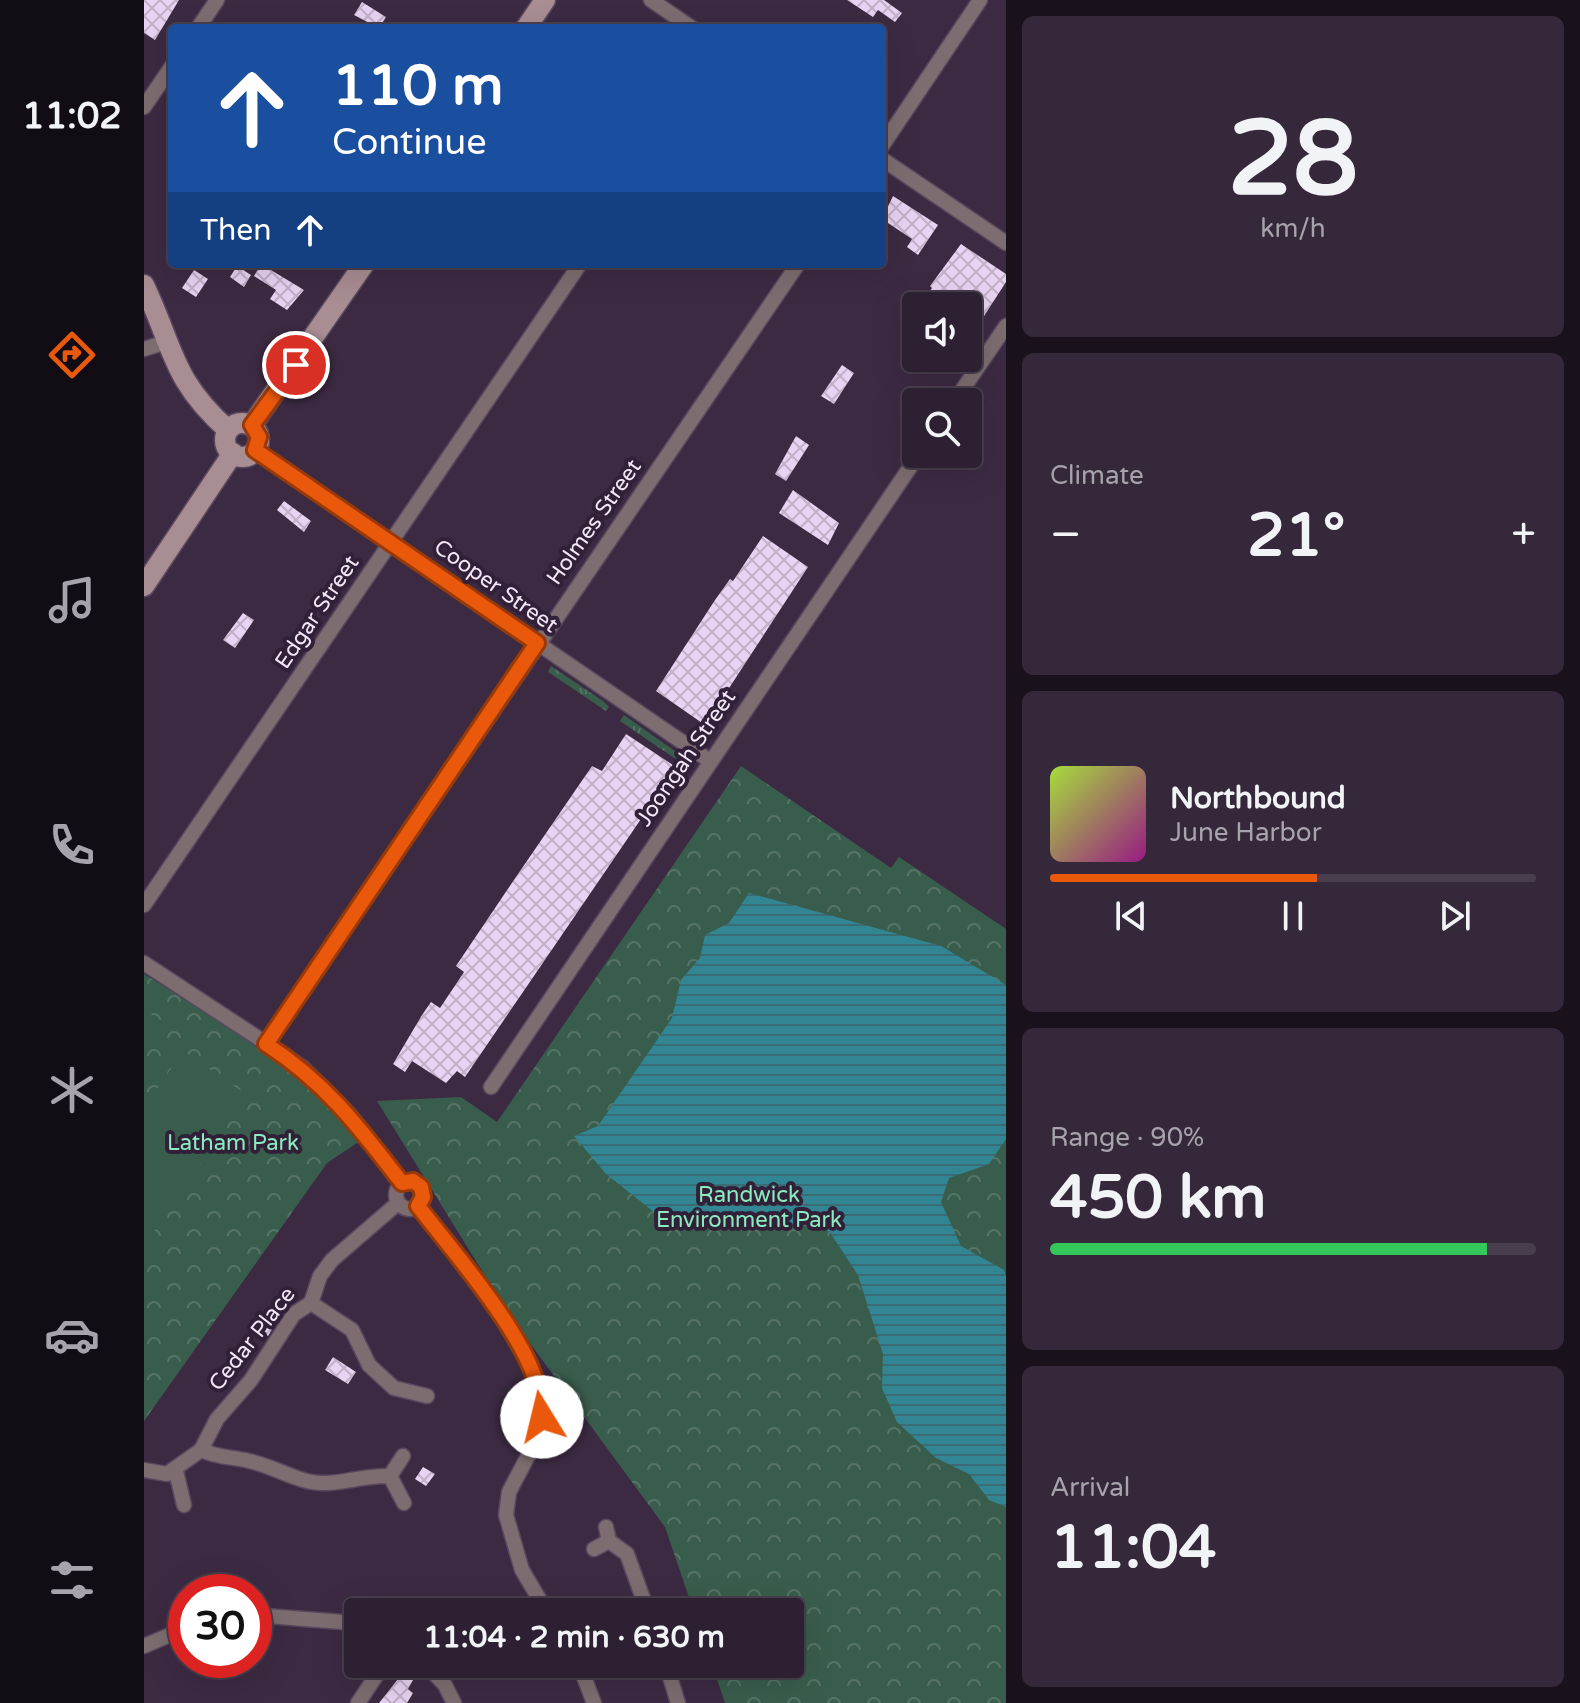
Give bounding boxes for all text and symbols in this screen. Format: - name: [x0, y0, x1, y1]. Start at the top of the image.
- text: 110 m: [332, 53, 503, 120]
- icon: ahead: [200, 56, 304, 160]
- text: 11:02: [22, 95, 122, 138]
- text: 28: [1228, 98, 1358, 223]
- text: Continue: [332, 121, 487, 164]
- icon: ahead: [288, 208, 332, 252]
- text: Then: [200, 212, 272, 249]
- text: km/h: [1260, 213, 1326, 244]
- map controls: [902, 292, 982, 468]
- button: sound: [902, 292, 982, 372]
- icon: directions: [44, 327, 100, 383]
- pin: [262, 331, 330, 399]
- icon: arrive: [274, 343, 318, 387]
- button: search: [902, 388, 982, 468]
- street label: Holmes Street: [541, 454, 647, 590]
- text: Climate: [1050, 460, 1144, 491]
- text: 21°: [1247, 500, 1345, 572]
- text: −: [1050, 509, 1081, 562]
- text: +: [1511, 509, 1536, 562]
- street label: Cooper Street: [429, 534, 563, 638]
- street label: Edgar Street: [270, 550, 364, 674]
- icon: music: [44, 572, 100, 628]
- street label: Joongah Street: [631, 685, 741, 831]
- text: Northbound: [1170, 780, 1346, 817]
- icon: phone: [44, 817, 100, 873]
- text: June Harbor: [1170, 817, 1322, 848]
- icon: previous: [1109, 894, 1153, 938]
- icon: pause: [1271, 894, 1315, 938]
- icon: next: [1433, 894, 1477, 938]
- icon: climate: [44, 1062, 100, 1118]
- text: Range · 90%: [1050, 1122, 1204, 1153]
- park label: Latham Park: [167, 1130, 299, 1156]
- text: 450 km: [1050, 1162, 1266, 1234]
- park label: Randwick Environment Park: [656, 1182, 842, 1233]
- street label: Cedar Place: [203, 1282, 301, 1396]
- icon: car: [44, 1307, 100, 1363]
- position arrow: [500, 1375, 584, 1459]
- text: Arrival: [1050, 1472, 1130, 1503]
- text: 11:04: [1050, 1512, 1216, 1584]
- icon: filters: [44, 1552, 100, 1608]
- speed limit sign: 30: [168, 1574, 272, 1678]
- text: 11:04 · 2 min · 630 m: [423, 1619, 725, 1656]

